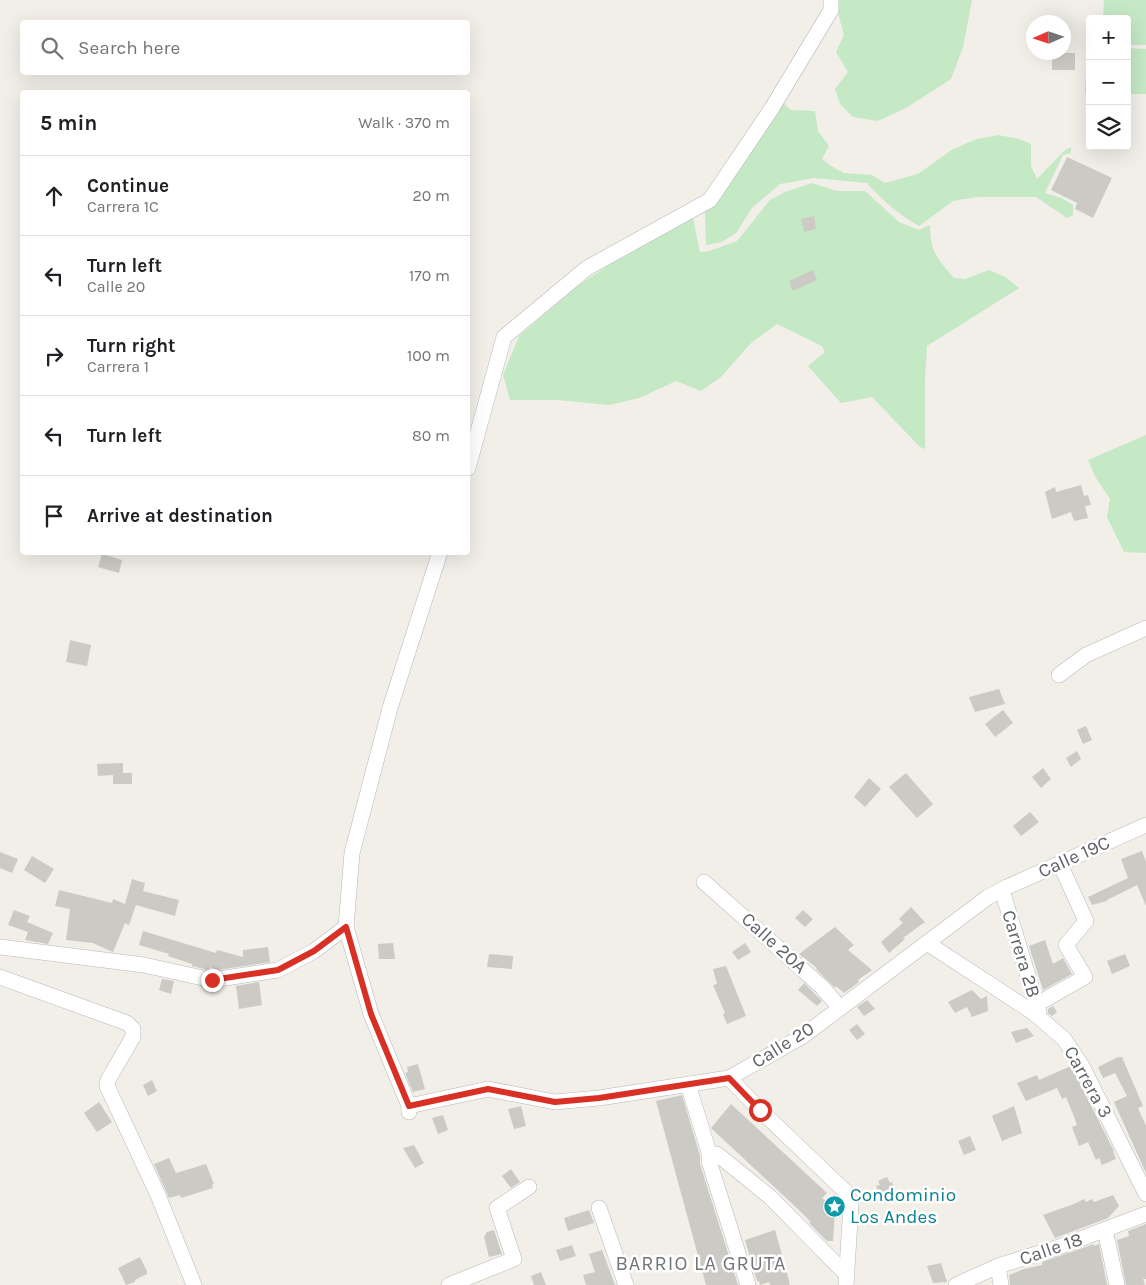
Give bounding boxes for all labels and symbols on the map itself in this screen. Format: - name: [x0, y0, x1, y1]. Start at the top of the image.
- north arrow: [1026, 15, 1071, 60]
- street label: Calle 19C: [1035, 832, 1113, 882]
- street label: Calle 20A: [737, 908, 811, 978]
- street label: Carrera 2B: [997, 908, 1045, 1000]
- route end: [201, 969, 224, 992]
- street label: Calle 20: [748, 1017, 818, 1073]
- street label: Carrera 3: [1059, 1042, 1117, 1122]
- route start: [749, 1099, 772, 1122]
- place label: Condominio Los Andes: [850, 1184, 956, 1228]
- place icon: Condominio Los Andes: [822, 1194, 846, 1218]
- street label: Calle 18: [1017, 1228, 1085, 1270]
- district label: BARRIO LA GRUTA: [615, 1252, 787, 1275]

